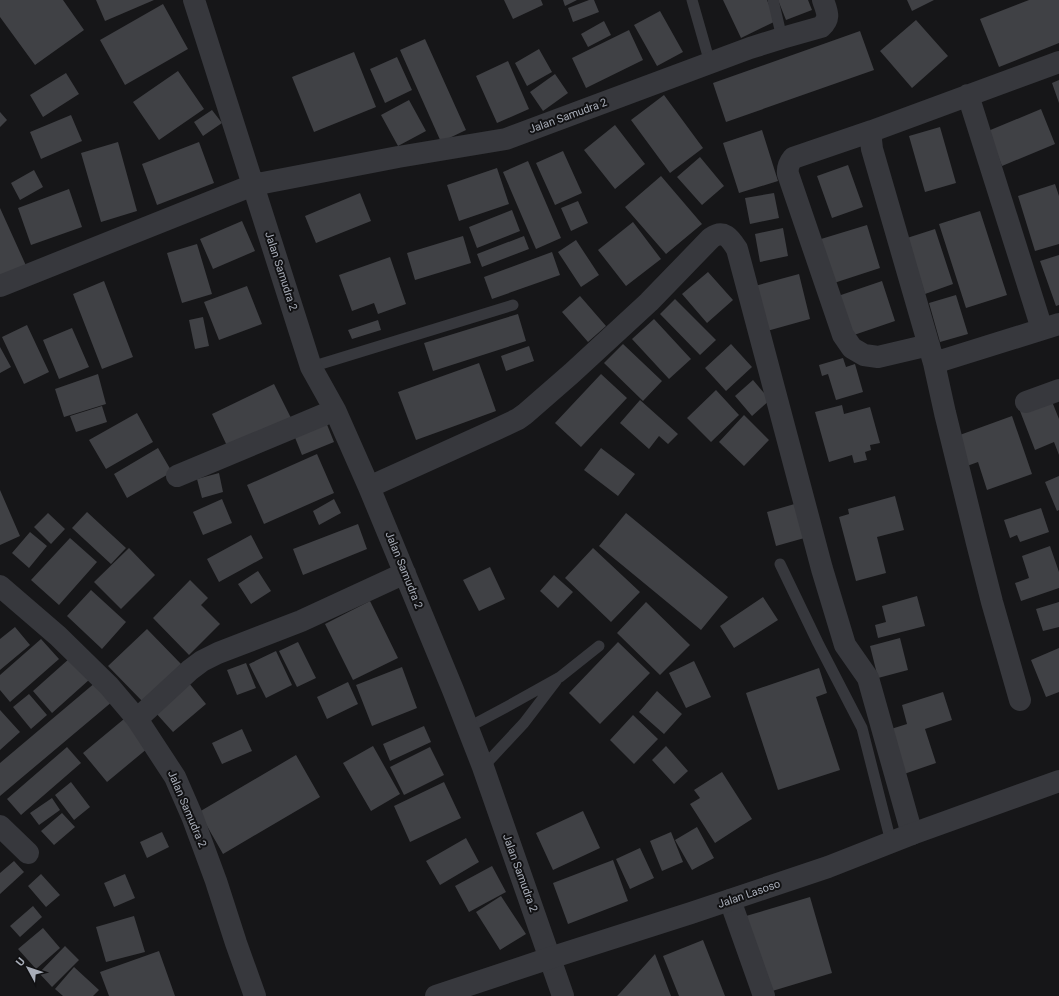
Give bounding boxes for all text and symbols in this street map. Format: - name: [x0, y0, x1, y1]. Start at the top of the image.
- street label: Jalan Samudra 2: [527, 96, 609, 136]
- street label: Jalan Samudra 2: [262, 230, 300, 312]
- street label: Jalan Samudra 2: [383, 529, 425, 611]
- street label: Jalan Samudra 2: [165, 769, 209, 849]
- street label: Jalan Samudra 2: [500, 832, 540, 914]
- street label: Jalan Lasoso: [716, 877, 782, 911]
- north arrow: [8, 948, 48, 988]
- text: U: [13, 955, 28, 969]

